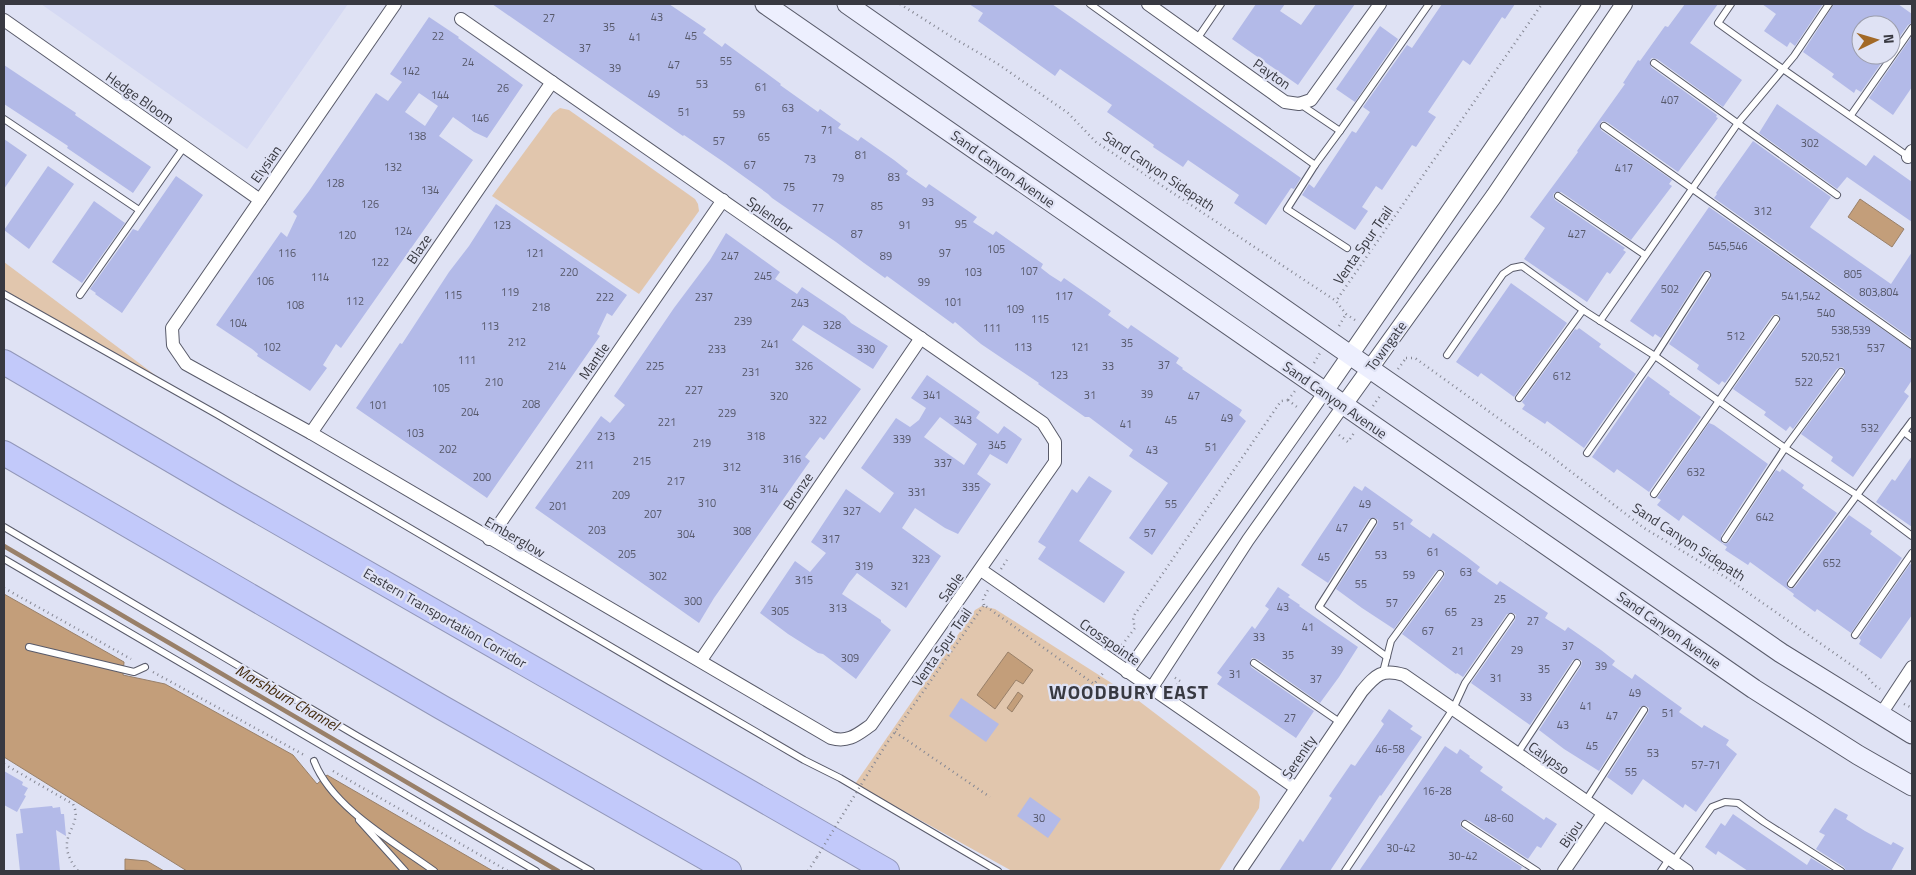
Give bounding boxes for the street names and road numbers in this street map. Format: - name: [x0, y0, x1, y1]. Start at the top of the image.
- street label: Payton: [1249, 53, 1295, 94]
- street label: Hedge Bloom: [102, 66, 179, 129]
- street label: Sand Canyon Avenue: [947, 125, 1060, 212]
- street label: Sand Canyon Sidepath: [1099, 125, 1220, 216]
- street label: Elysian: [245, 141, 286, 187]
- street label: Splendor: [743, 191, 798, 238]
- street label: Venta Spur Trail: [1328, 201, 1398, 288]
- street label: Blaze: [401, 229, 436, 268]
- street label: Towngate: [1360, 316, 1411, 375]
- street label: Mantle: [573, 338, 614, 384]
- street label: Sand Canyon Avenue: [1279, 356, 1392, 443]
- street label: Bronze: [777, 468, 818, 514]
- street label: Sand Canyon Sidepath: [1629, 497, 1750, 586]
- street label: Emberglow: [481, 511, 550, 563]
- street label: Eastern Transportation Corridor: [360, 562, 531, 673]
- street label: Sable: [933, 567, 968, 606]
- street label: Sand Canyon Avenue: [1613, 586, 1726, 673]
- street label: Venta Spur Trail: [907, 603, 977, 690]
- street label: Crosspointe: [1076, 613, 1145, 670]
- street label: Serenity: [1276, 730, 1321, 783]
- street label: Calypso: [1524, 736, 1574, 779]
- street label: Bijou: [1554, 816, 1588, 852]

